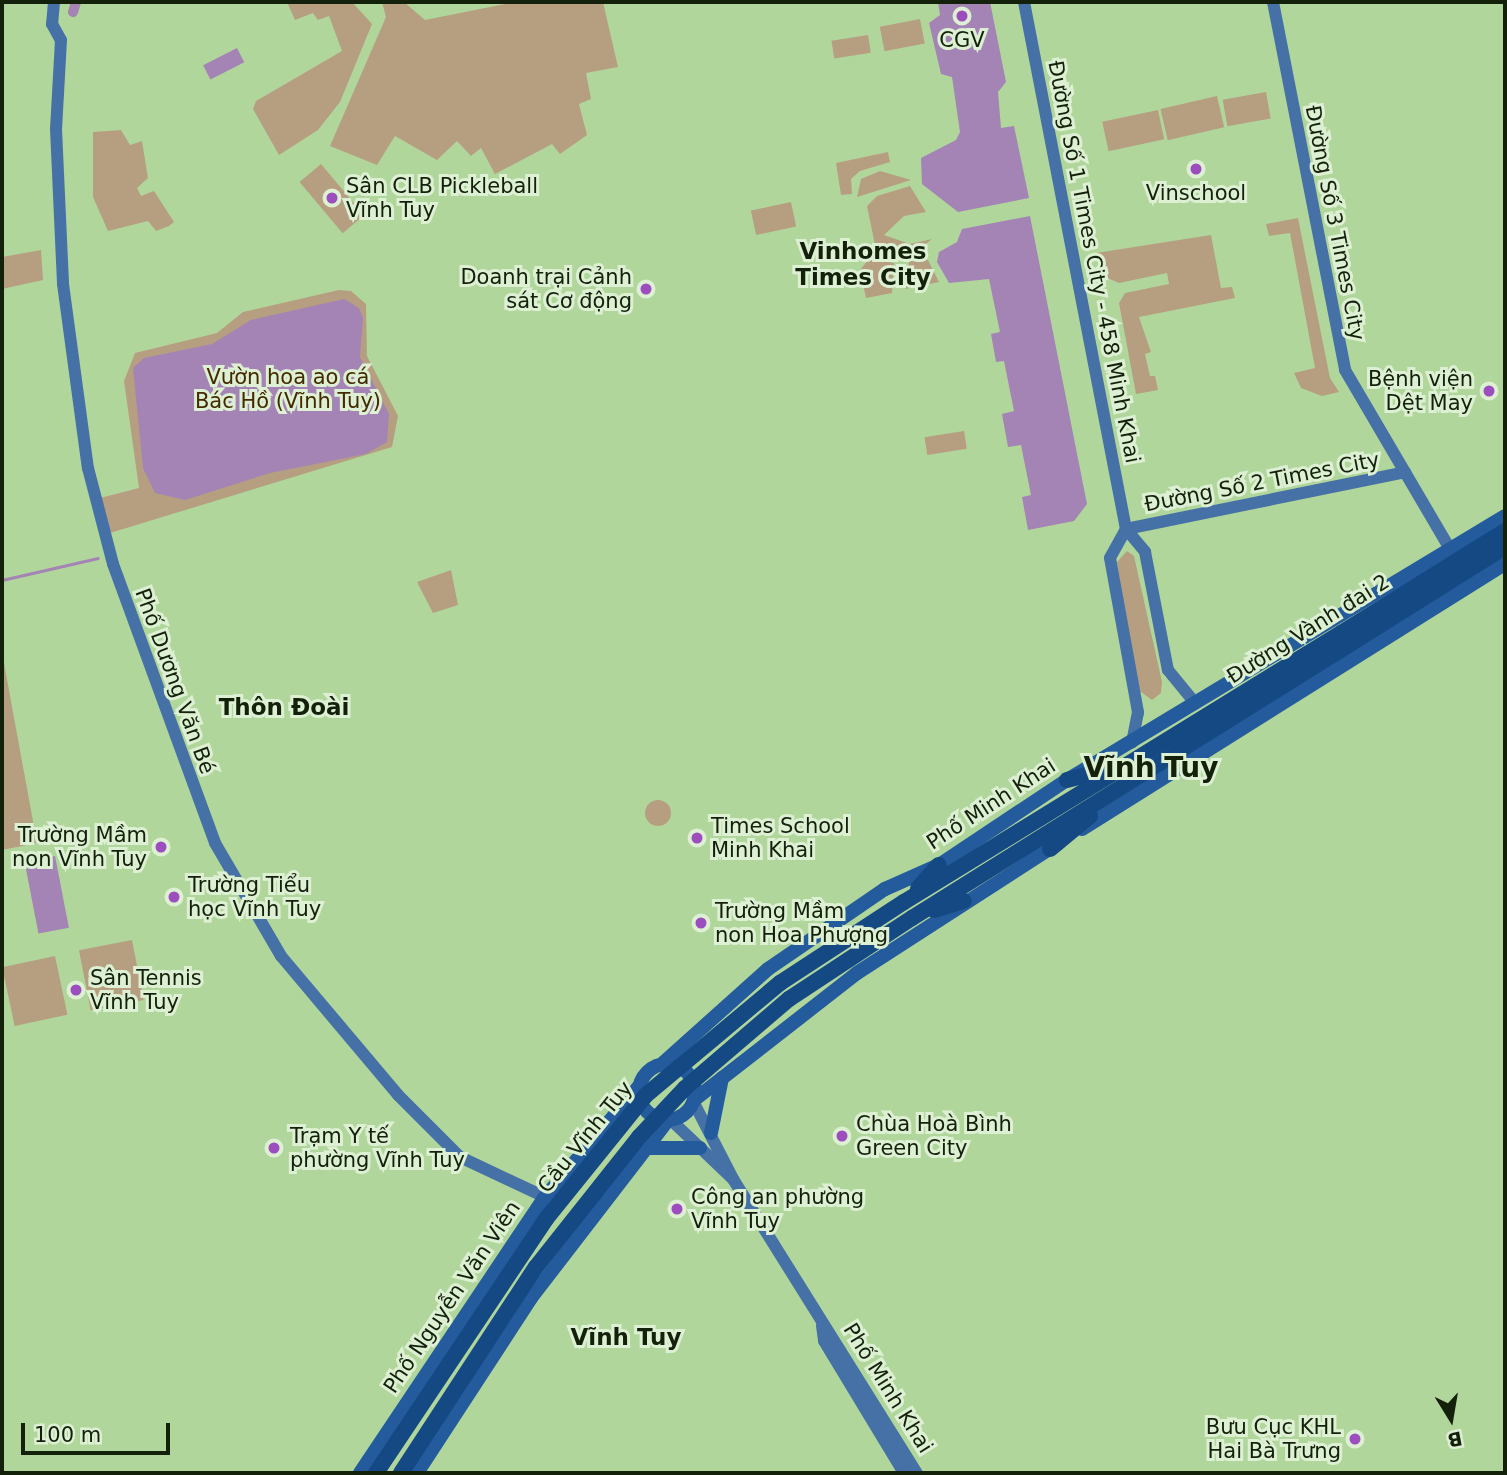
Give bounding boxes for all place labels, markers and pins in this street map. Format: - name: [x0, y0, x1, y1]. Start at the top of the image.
- marker: CGV: [954, 8, 970, 24]
- place label: CGV: [939, 27, 985, 53]
- marker: Vinschool: [1188, 161, 1204, 177]
- place label: Sân CLB Pickleball Vĩnh Tuy: [346, 173, 538, 223]
- place label: Vinschool: [1146, 180, 1246, 206]
- marker: Sân CLB Pickleball Vĩnh Tuy: [324, 190, 340, 206]
- place label: Doanh trại Cảnh sát Cơ động: [460, 264, 632, 314]
- marker: Doanh trại Cảnh sát Cơ động: [638, 281, 654, 297]
- place label: Bệnh viện Dệt May: [1368, 366, 1473, 416]
- marker: Bệnh viện Dệt May: [1479, 381, 1499, 401]
- place label: Times School Minh Khai: [711, 813, 850, 863]
- place label: Trường Mầm non Vĩnh Tuy: [12, 822, 147, 872]
- marker: Times School Minh Khai: [689, 830, 705, 846]
- marker: Trường Mầm non Vĩnh Tuy: [153, 839, 169, 855]
- place label: Trường Tiểu học Vĩnh Tuy: [188, 872, 321, 922]
- marker: Trường Tiểu học Vĩnh Tuy: [166, 889, 182, 905]
- place label: Trường Mầm non Hoa Phượng: [715, 898, 888, 948]
- marker: Trường Mầm non Hoa Phượng: [693, 915, 709, 931]
- place label: Sân Tennis Vĩnh Tuy: [90, 965, 202, 1015]
- marker: Sân Tennis Vĩnh Tuy: [68, 982, 84, 998]
- place label: Chùa Hoà Bình Green City: [856, 1111, 1012, 1161]
- place label: Trạm Y tế phường Vĩnh Tuy: [290, 1123, 465, 1173]
- marker: Chùa Hoà Bình Green City: [834, 1128, 850, 1144]
- marker: Trạm Y tế phường Vĩnh Tuy: [264, 1138, 284, 1158]
- place label: Công an phường Vĩnh Tuy: [691, 1184, 864, 1234]
- marker: Công an phường Vĩnh Tuy: [669, 1201, 685, 1217]
- place label: Bưu Cục KHL Hai Bà Trưng: [1206, 1414, 1341, 1464]
- marker: Bưu Cục KHL Hai Bà Trưng: [1347, 1431, 1363, 1447]

